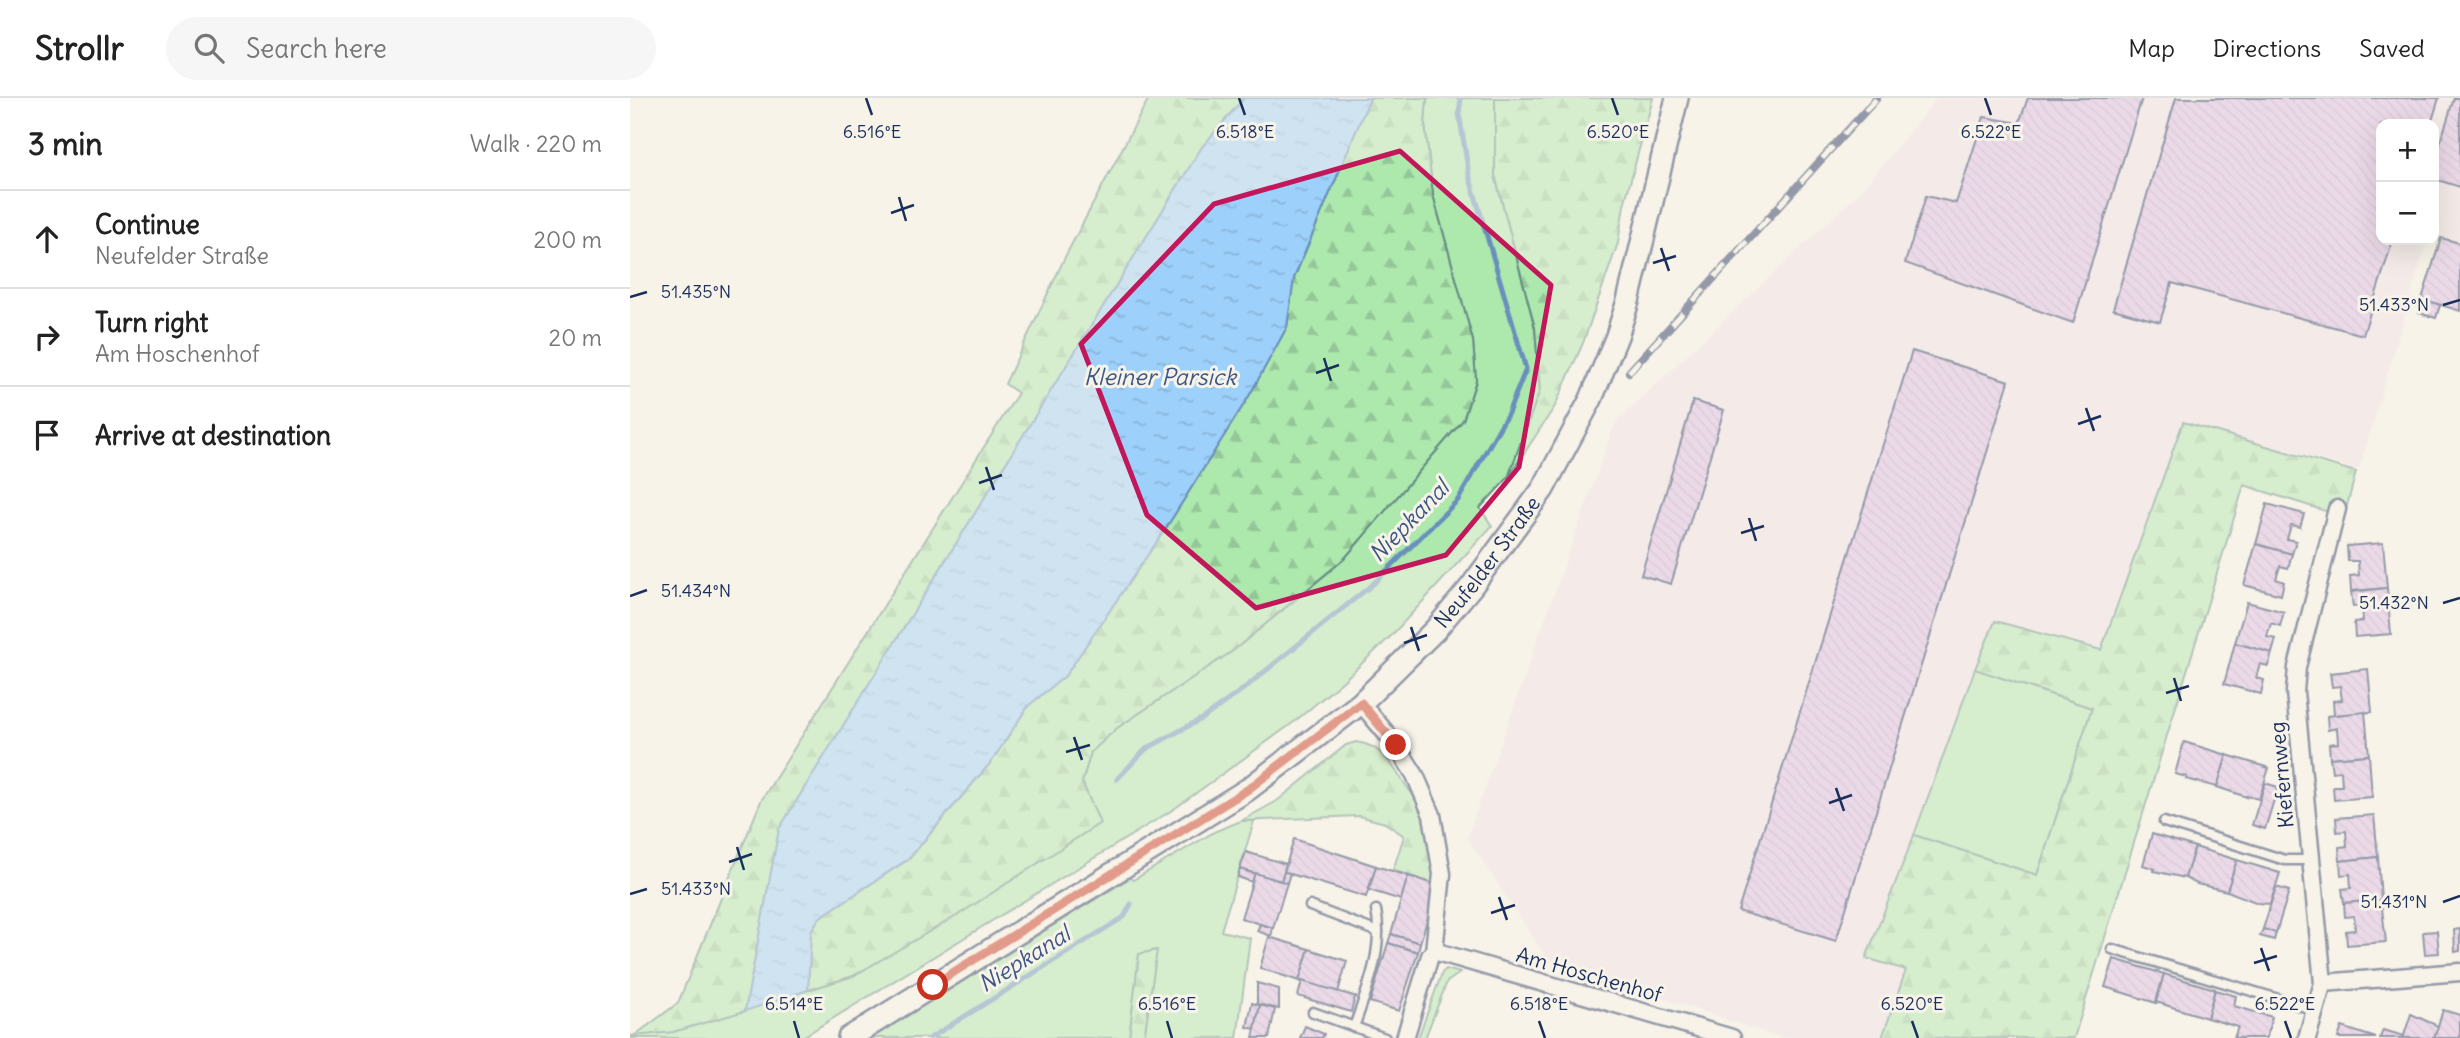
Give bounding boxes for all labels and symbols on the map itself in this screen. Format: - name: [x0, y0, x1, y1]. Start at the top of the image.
- text: 6.516°E: [843, 120, 901, 143]
- text: 6.518°E: [1216, 120, 1274, 143]
- text: 6.520°E: [1587, 120, 1649, 143]
- text: 6.522°E: [1961, 120, 2021, 143]
- text: 51.435°N: [661, 280, 731, 303]
- text: 51.433°N: [2359, 293, 2429, 316]
- water label: Kleiner Parsick: [1084, 362, 1237, 391]
- water label: Niepkanal: [1363, 472, 1457, 568]
- street label: Neufelder Straße: [1428, 491, 1546, 634]
- text: 51.434°N: [661, 579, 731, 602]
- text: 51.432°N: [2359, 591, 2429, 614]
- street label: Kiefernweg: [2263, 721, 2300, 829]
- route end: [1380, 729, 1411, 760]
- text: 51.433°N: [661, 877, 731, 900]
- text: 51.431°N: [2361, 890, 2427, 913]
- water label: Niepkanal: [972, 918, 1077, 998]
- street label: Am Hoschenhof: [1513, 941, 1666, 1009]
- route start: [917, 969, 948, 1000]
- text: 6.514°E: [765, 992, 823, 1015]
- text: 6.516°E: [1138, 992, 1196, 1015]
- text: 6.518°E: [1510, 992, 1568, 1015]
- text: 6.520°E: [1881, 992, 1943, 1015]
- text: 6.522°E: [2255, 992, 2315, 1015]

